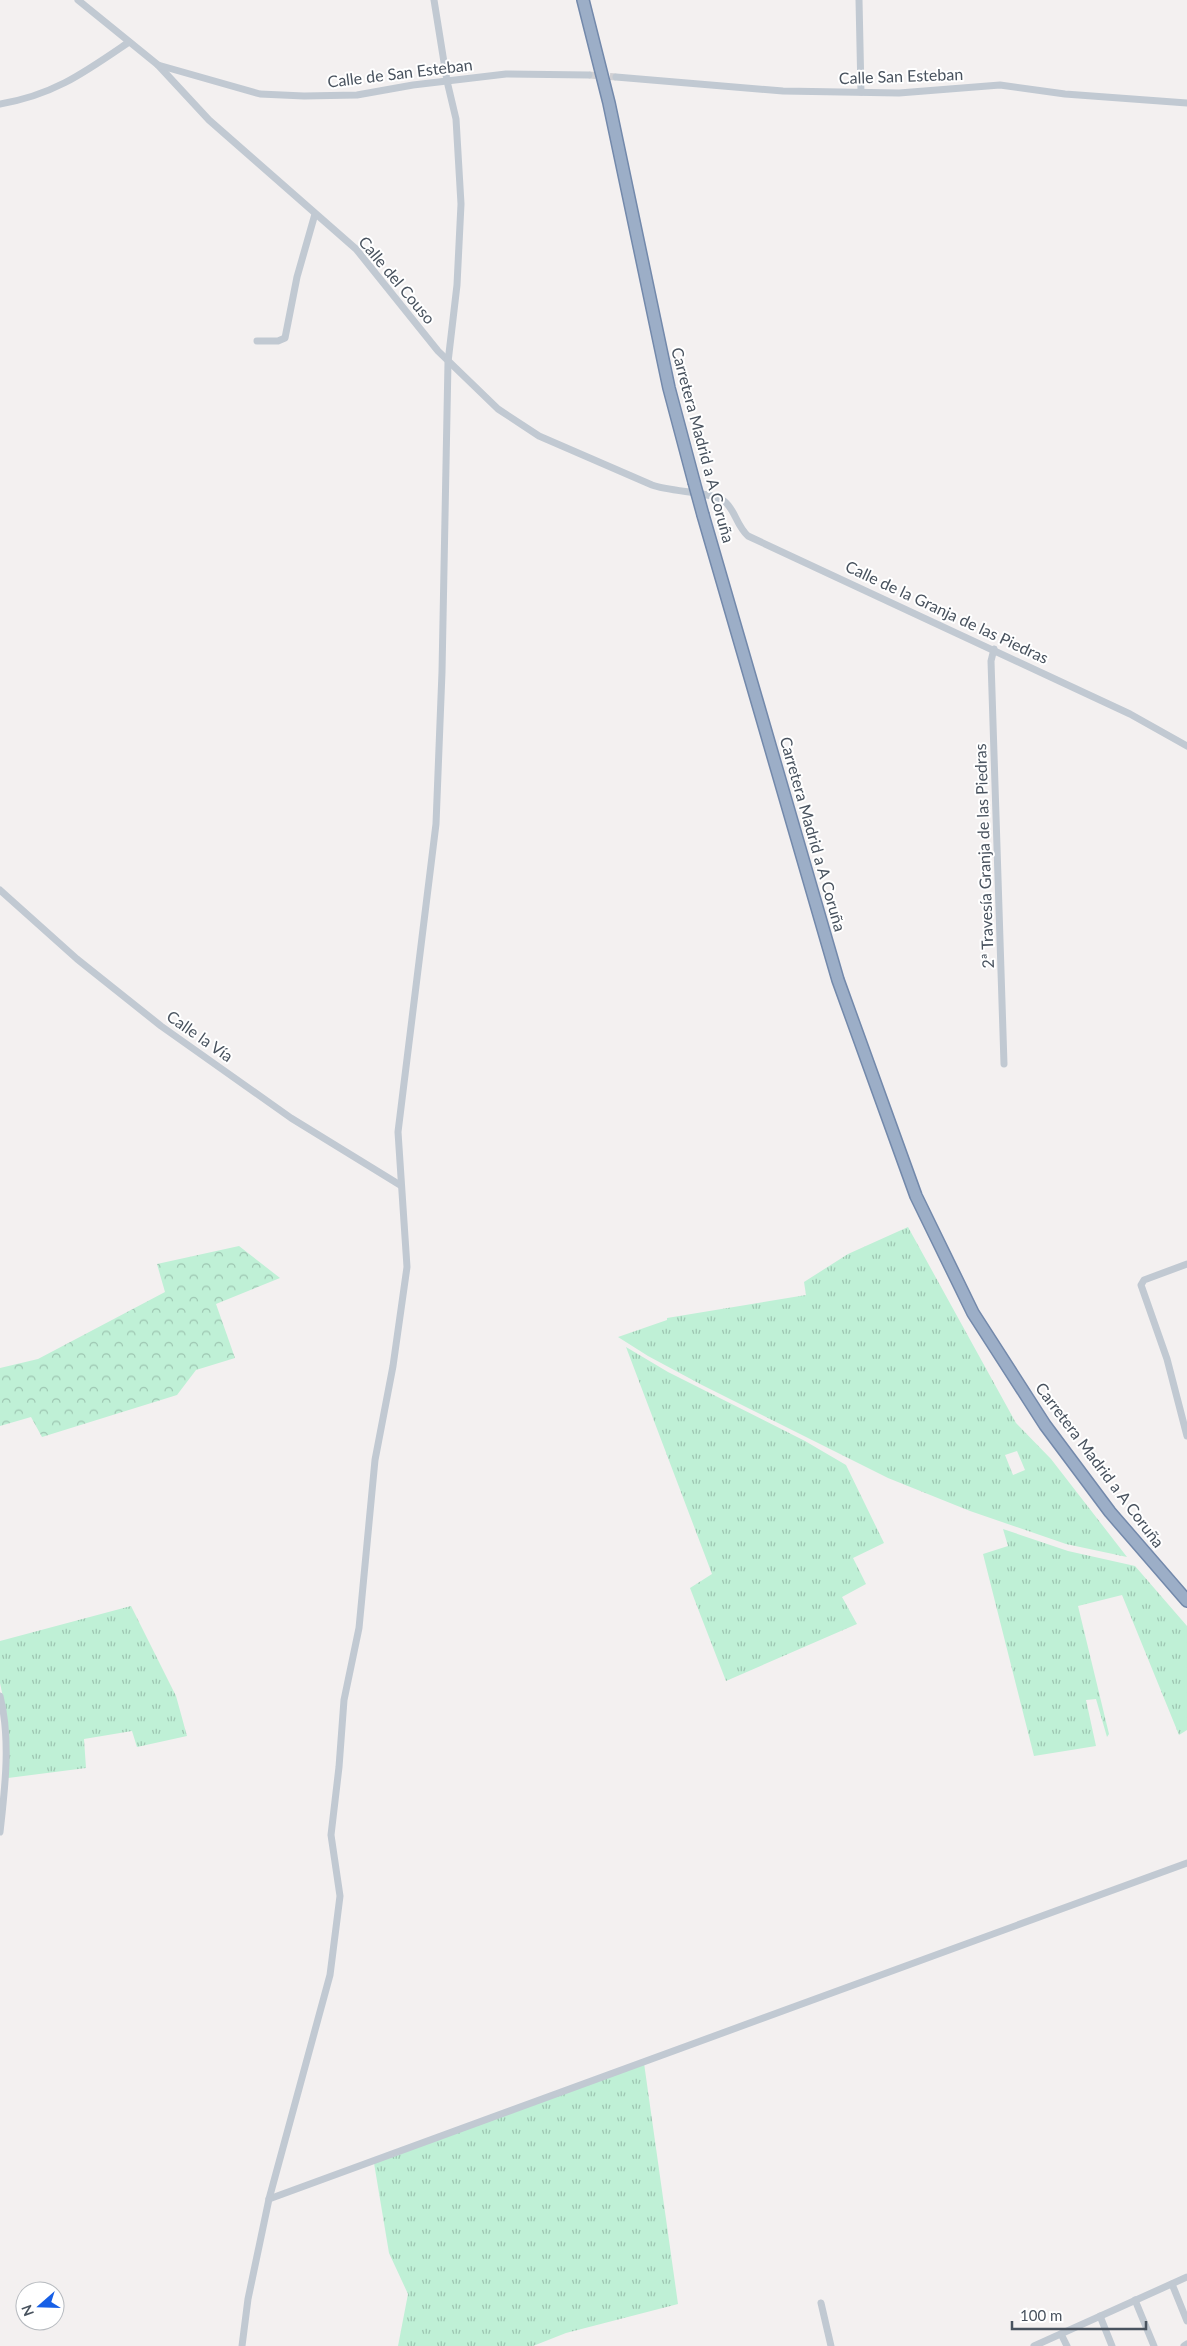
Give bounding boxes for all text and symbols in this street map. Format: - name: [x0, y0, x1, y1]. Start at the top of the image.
- street label: Calle de San Esteban: [326, 54, 473, 91]
- street label: Calle San Esteban: [839, 64, 963, 87]
- street label: Calle del Couso: [355, 232, 440, 327]
- street label: Carretera Madrid a A Coruña: [668, 345, 739, 545]
- street label: Calle de la Granja de las Piedras: [843, 556, 1052, 667]
- street label: Carretera Madrid a A Coruña: [777, 734, 850, 933]
- street label: 2ª Travesía Granja de las Piedras: [970, 743, 997, 969]
- street label: Calle la Vía: [164, 1006, 237, 1065]
- street label: Carretera Madrid a A Coruña: [1032, 1378, 1169, 1551]
- north arrow: [15, 2281, 65, 2331]
- scale bar: [1012, 2298, 1146, 2330]
- text: N: [17, 2303, 37, 2319]
- text: 100 m: [1020, 2306, 1062, 2324]

